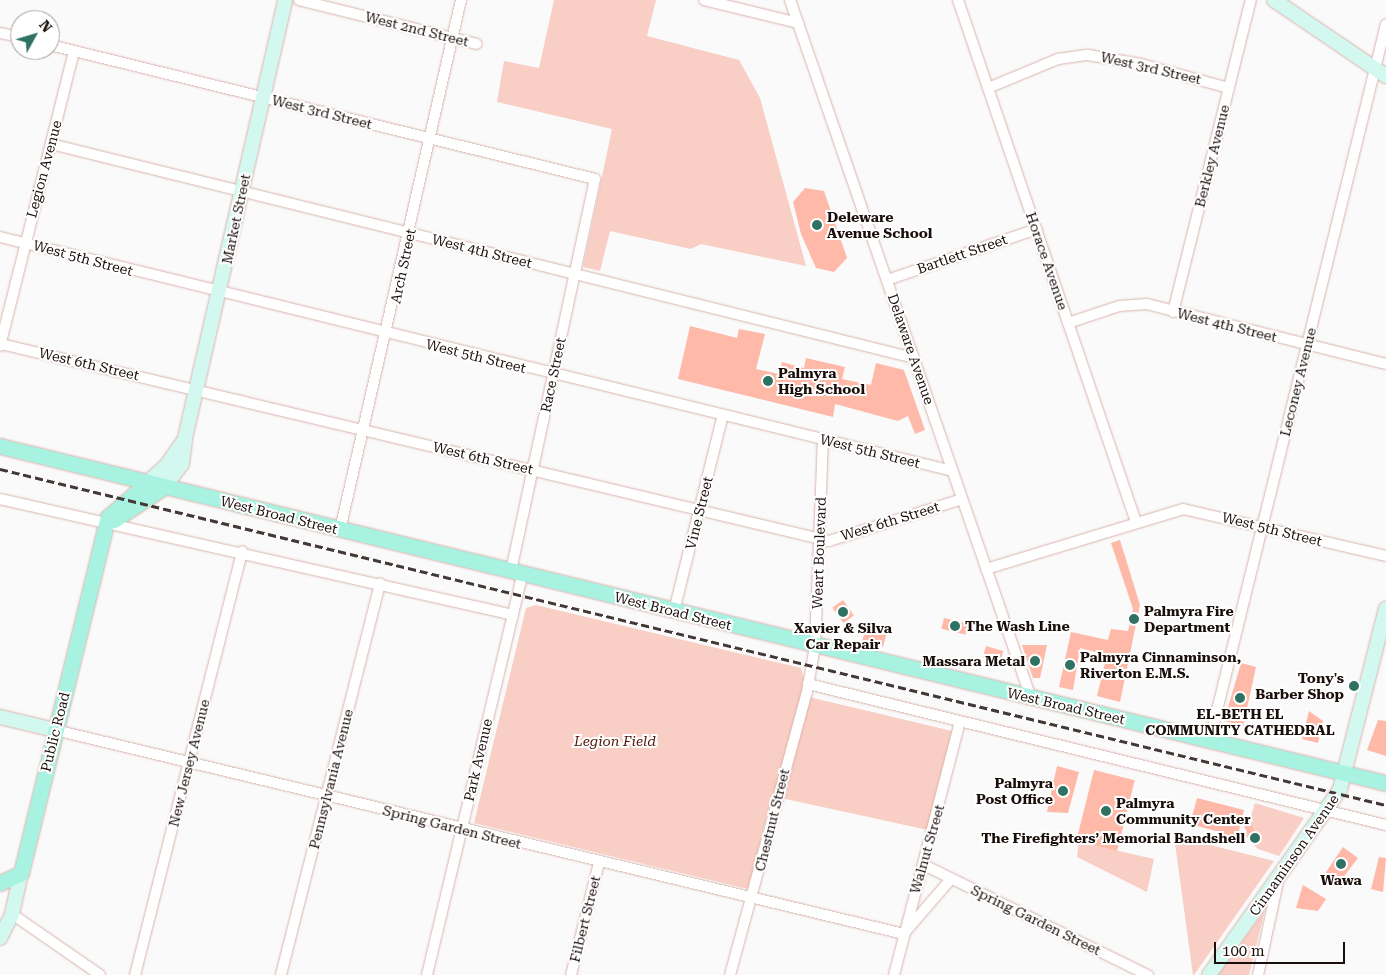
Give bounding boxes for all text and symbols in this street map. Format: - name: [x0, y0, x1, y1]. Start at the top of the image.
- street label: West 2nd Street: [363, 8, 471, 50]
- north arrow: [10, 10, 60, 60]
- text: N: [36, 17, 55, 35]
- street label: West 3rd Street: [1099, 48, 1203, 88]
- street label: West 3rd Street: [270, 91, 374, 133]
- street label: Berkley Avenue: [1191, 103, 1233, 209]
- street label: Legion Avenue: [23, 118, 65, 220]
- street label: Market Street: [218, 172, 254, 266]
- place label: Deleware Avenue School: [827, 209, 932, 242]
- street label: Horace Avenue: [1022, 210, 1072, 312]
- marker: Deleware Avenue School: [811, 219, 823, 231]
- street label: Arch Street: [387, 227, 419, 305]
- street label: West 4th Street: [430, 230, 534, 272]
- street label: Bartlett Street: [915, 231, 1009, 277]
- street label: West 5th Street: [31, 237, 135, 279]
- street label: Delaware Avenue: [884, 291, 938, 407]
- street label: West 4th Street: [1175, 304, 1279, 346]
- street label: Leconey Avenue: [1276, 326, 1320, 438]
- street label: West 5th Street: [424, 335, 528, 377]
- street label: Race Street: [537, 336, 569, 414]
- street label: West 6th Street: [37, 344, 141, 384]
- place label: Palmyra High School: [778, 365, 865, 398]
- marker: Palmyra High School: [762, 375, 774, 387]
- street label: West 5th Street: [818, 430, 922, 472]
- street label: West 6th Street: [431, 438, 535, 478]
- street label: Vine Street: [682, 475, 716, 551]
- street label: West Broad Street: [219, 492, 339, 538]
- street label: Weart Boulevard: [809, 497, 829, 609]
- street label: West 6th Street: [839, 498, 941, 544]
- street label: West 5th Street: [1220, 508, 1324, 550]
- street label: West Broad Street: [613, 588, 733, 634]
- place label: Palmyra Fire Department: [1144, 603, 1234, 636]
- marker: Xavier & Silva Car Repair: [837, 606, 849, 618]
- marker: Palmyra Fire Department: [1128, 613, 1140, 625]
- place label: The Wash Line: [965, 618, 1070, 634]
- place label: Xavier & Silva Car Repair: [794, 620, 892, 652]
- marker: The Wash Line: [949, 620, 961, 632]
- place label: Palmyra Cinnaminson, Riverton E.M.S.: [1080, 649, 1241, 682]
- place label: Massara Metal: [922, 653, 1025, 669]
- marker: Massara Metal: [1029, 655, 1041, 667]
- marker: Palmyra Cinnaminson, Riverton E.M.S.: [1064, 659, 1076, 671]
- place label: Tony's Barber Shop: [1255, 670, 1344, 702]
- marker: Tony's Barber Shop: [1348, 680, 1360, 692]
- street label: West Broad Street: [1006, 684, 1126, 728]
- street label: Public Road: [37, 690, 73, 774]
- marker: EL-BETH EL COMMUNITY CATHEDRAL: [1234, 692, 1246, 704]
- street label: New Jersey Avenue: [165, 697, 213, 829]
- place label: EL-BETH EL COMMUNITY CATHEDRAL: [1145, 706, 1335, 739]
- street label: Pennsylvania Avenue: [305, 707, 357, 851]
- street label: Park Avenue: [460, 717, 496, 803]
- park label: Legion Field: [574, 733, 656, 749]
- street label: Chestnut Street: [751, 767, 793, 873]
- place label: Palmyra Post Office: [976, 775, 1053, 808]
- marker: Palmyra Post Office: [1057, 785, 1069, 797]
- street label: Cinnaminson Avenue: [1246, 791, 1342, 919]
- place label: Palmyra Community Center: [1116, 795, 1251, 828]
- street label: Spring Garden Street: [381, 802, 523, 852]
- street label: Walnut Street: [906, 802, 948, 896]
- marker: Palmyra Community Center: [1100, 805, 1112, 817]
- place label: The Firefighters’ Memorial Bandshell: [981, 830, 1245, 846]
- marker: The Firefighters’ Memorial Bandshell: [1249, 832, 1261, 844]
- marker: Wawa: [1335, 858, 1347, 870]
- place label: Wawa: [1320, 872, 1362, 888]
- street label: Filbert Street: [566, 874, 604, 964]
- street label: Spring Garden Street: [968, 881, 1104, 959]
- scale bar: [1216, 932, 1347, 964]
- text: 100 m: [1222, 942, 1265, 960]

